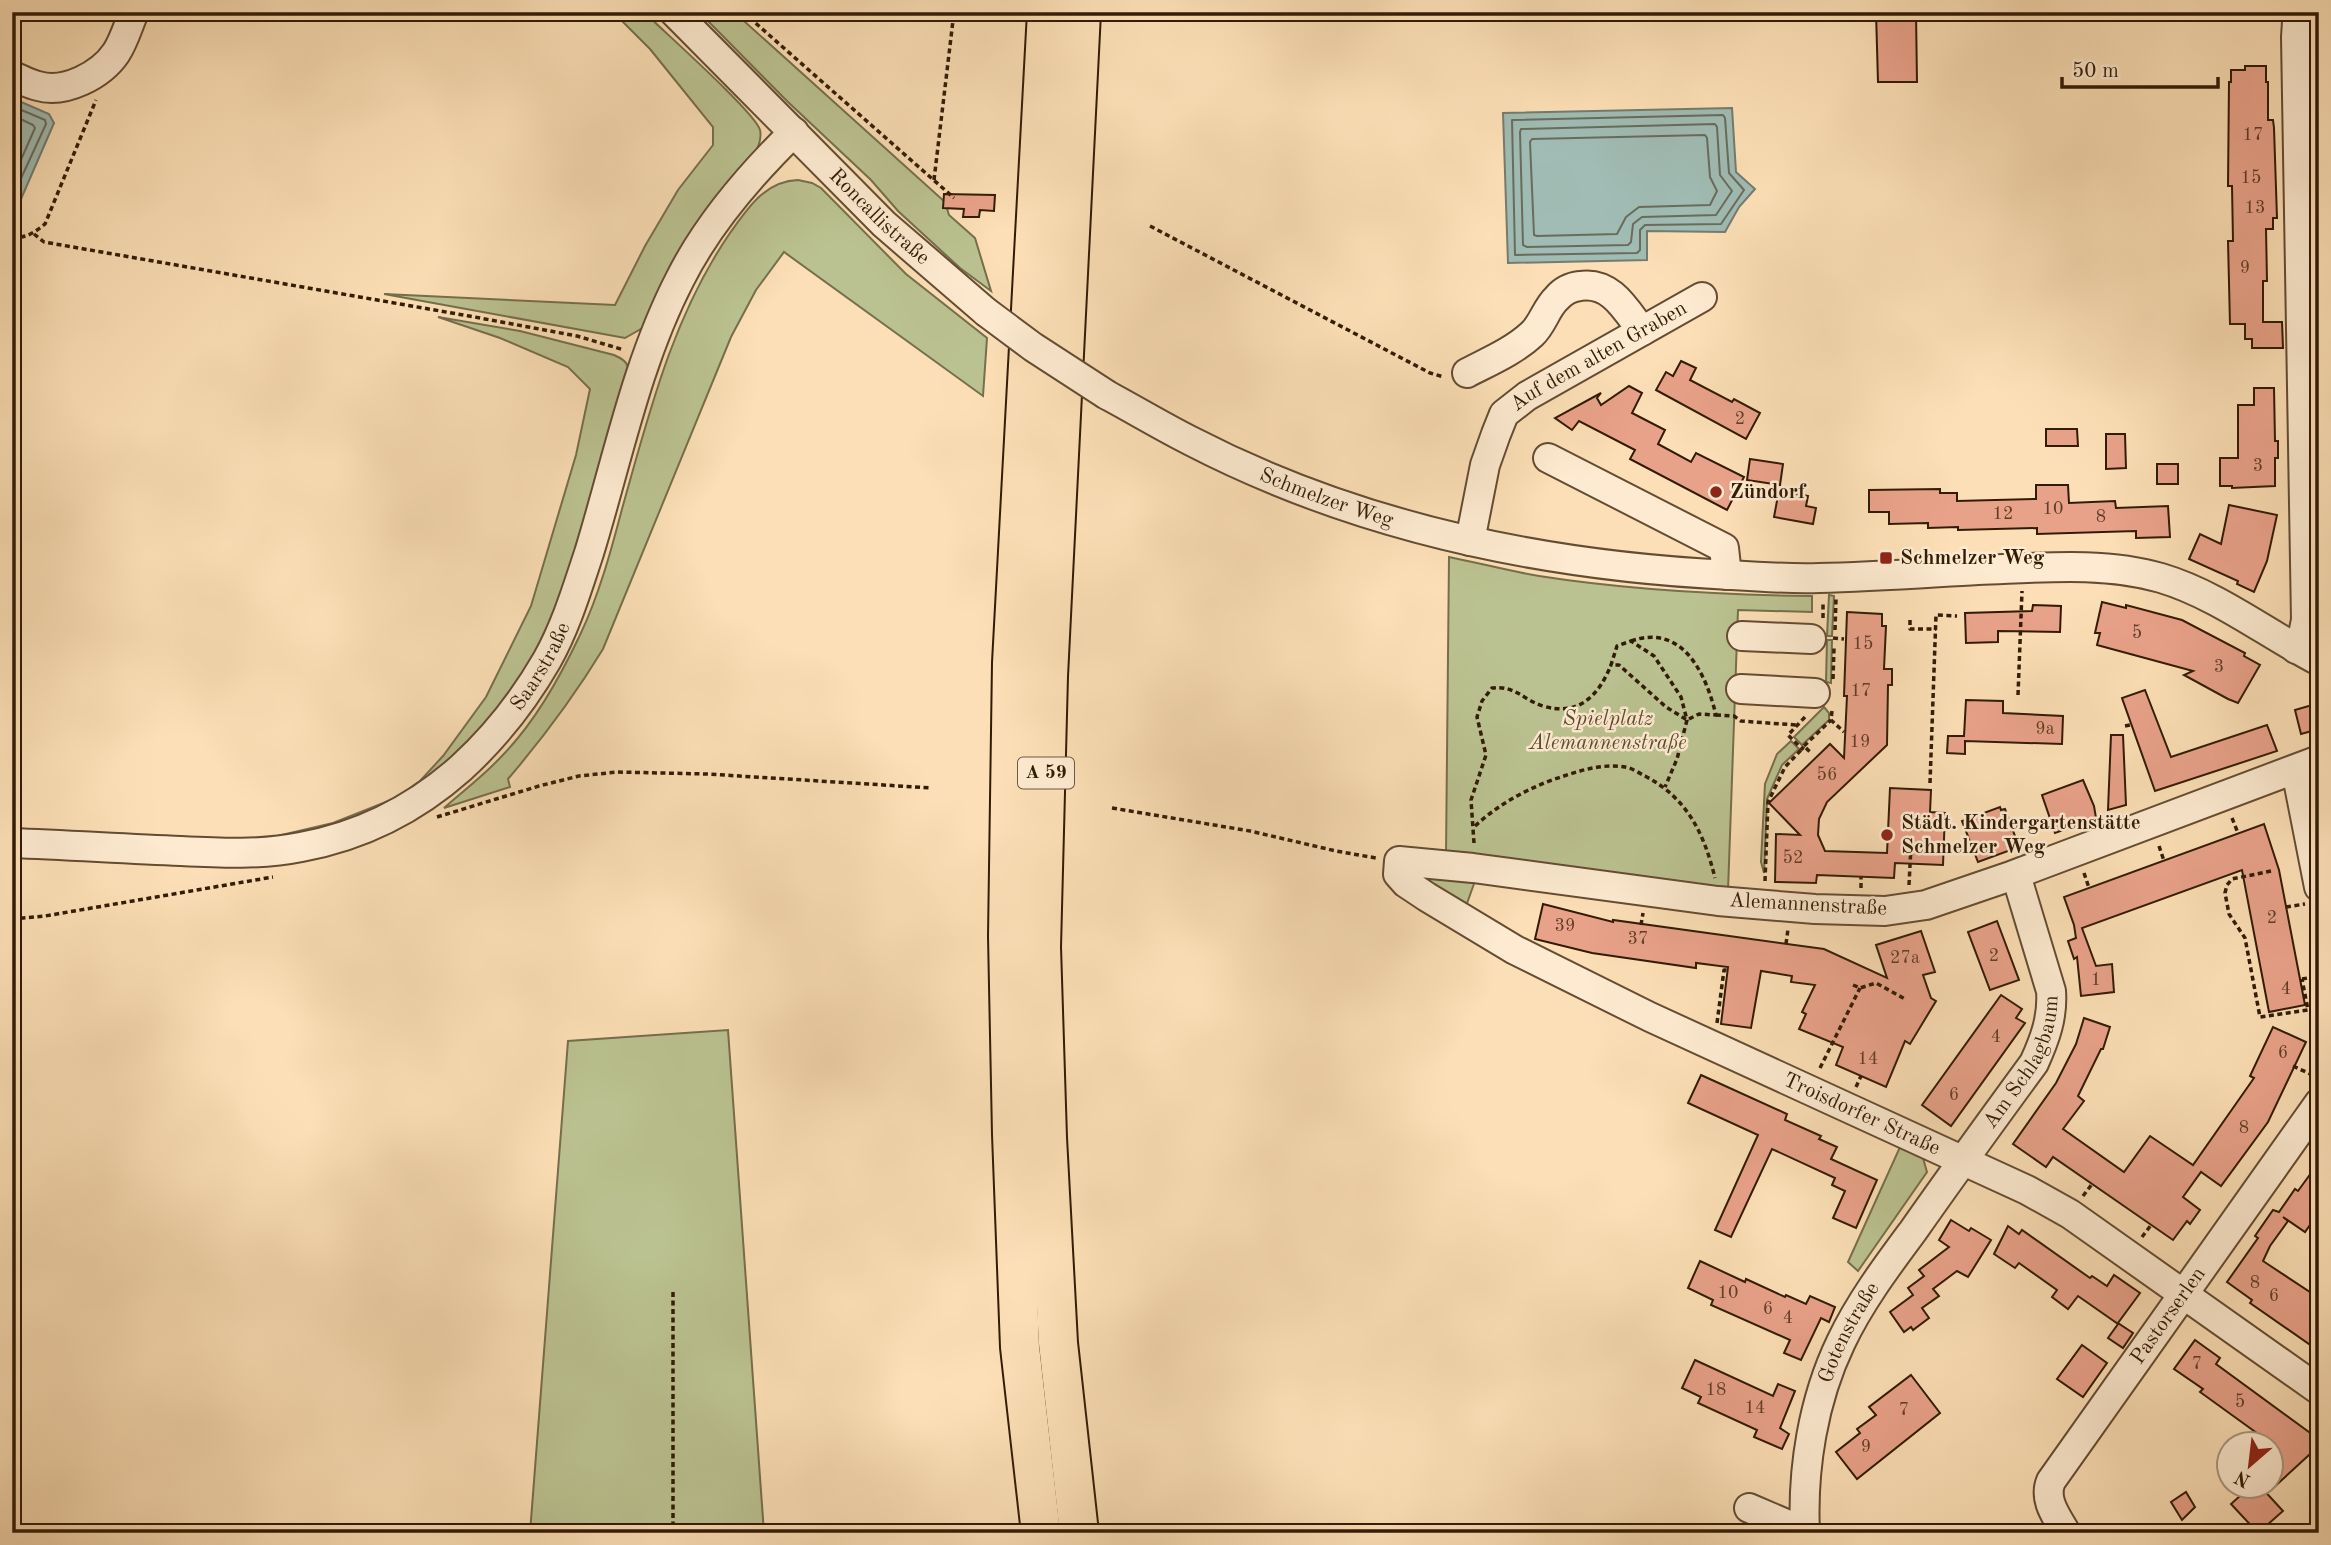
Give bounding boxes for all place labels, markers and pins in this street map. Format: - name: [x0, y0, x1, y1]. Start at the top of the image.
- place label: Zündorf: [1730, 482, 1807, 503]
- marker: Zündorf: [1708, 484, 1724, 500]
- place label: Schmelzer Weg: [1900, 548, 2045, 569]
- marker: Schmelzer Weg: [1878, 550, 1894, 566]
- place label: Städt. Kindergartenstätte Schmelzer Weg: [1901, 813, 2141, 858]
- marker: Städt. Kindergartenstätte Schmelzer Weg: [1879, 827, 1895, 843]

